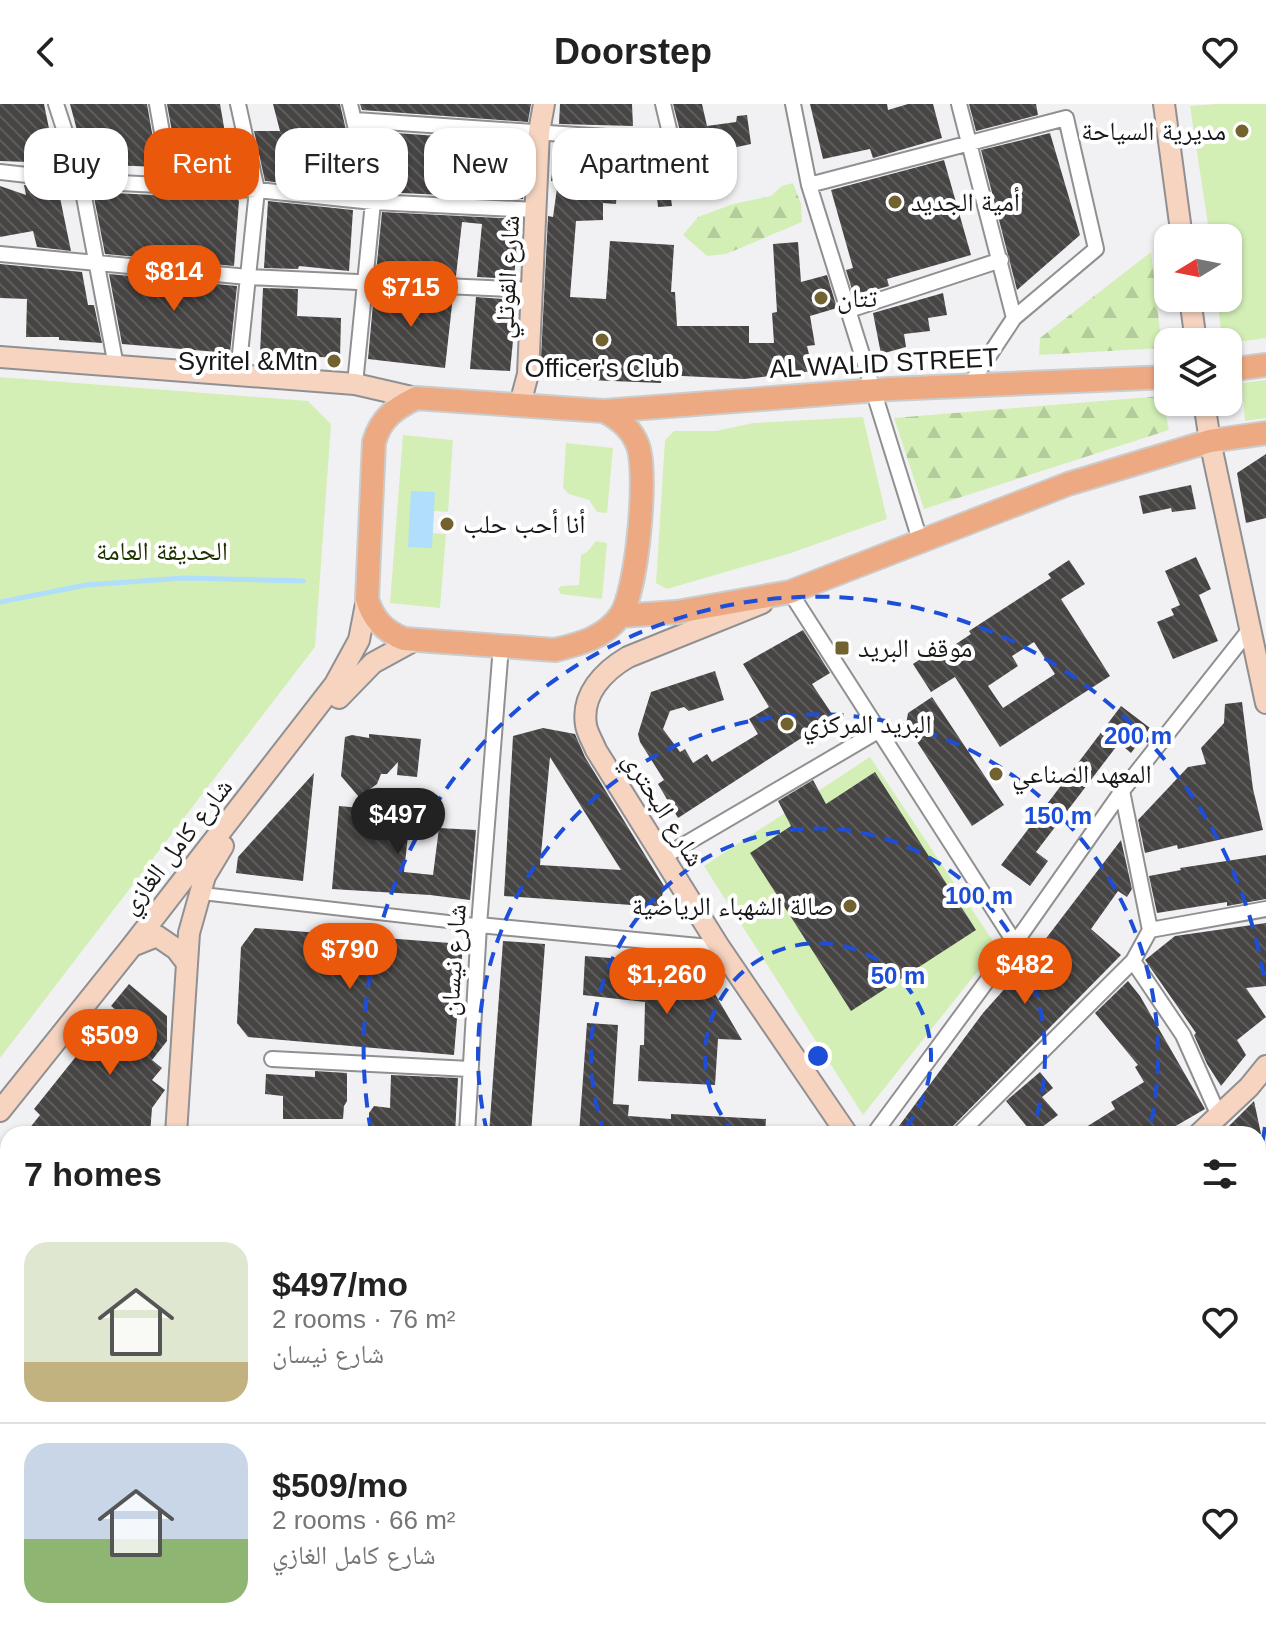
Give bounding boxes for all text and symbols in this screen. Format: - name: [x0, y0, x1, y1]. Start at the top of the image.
- icon: back: [24, 30, 68, 74]
- icon: heart: [1198, 30, 1242, 74]
- text: Doorstep: [554, 31, 712, 72]
- place label: مديرية السياحة: [1081, 116, 1226, 146]
- marker: مديرية السياحة: [1233, 122, 1251, 140]
- chip: Buy: [24, 128, 128, 200]
- chip: Rent: [144, 128, 259, 200]
- chip: Filters: [275, 128, 408, 200]
- chip: New: [424, 128, 536, 200]
- chip: Apartment: [552, 128, 737, 200]
- place label: أمية الجديد: [911, 186, 1020, 217]
- marker: أمية الجديد: [886, 193, 904, 211]
- street label: شارع القوتلي: [489, 214, 531, 340]
- north arrow: [1154, 224, 1242, 312]
- map controls: [1154, 224, 1242, 416]
- pin: $814: [127, 245, 221, 313]
- text: $814: [145, 256, 203, 286]
- pin: $715: [364, 261, 458, 329]
- text: $715: [382, 272, 440, 302]
- place label: تتان: [837, 283, 877, 314]
- marker: تتان: [812, 289, 830, 307]
- button: layers: [1154, 328, 1242, 416]
- marker: Officer's Club: [593, 331, 611, 349]
- street label: AL WALID STREET: [769, 342, 999, 384]
- place label: Syritel &Mtn: [178, 346, 318, 376]
- marker: Syritel &Mtn: [325, 352, 343, 370]
- place label: Officer's Club: [525, 353, 679, 383]
- place label: أنا أحب حلب: [463, 508, 585, 539]
- marker: أنا أحب حلب: [438, 515, 456, 533]
- park label: الحديقة العامة: [96, 536, 228, 566]
- place label: موقف البريد: [858, 633, 972, 663]
- marker: موقف البريد: [833, 639, 851, 657]
- place label: البريد المركزي: [803, 709, 932, 745]
- marker: البريد المركزي: [778, 715, 796, 733]
- text: 200 m: [1104, 722, 1172, 749]
- street label: شارع البحتري: [612, 746, 711, 875]
- place label: المعهد الصناعي: [1012, 759, 1152, 795]
- marker: المعهد الصناعي: [987, 765, 1005, 783]
- street label: شارع كامل الغازي: [114, 772, 243, 923]
- pin: $497: [351, 788, 445, 856]
- text: $497: [369, 799, 427, 829]
- text: 150 m: [1024, 802, 1092, 829]
- text: 100 m: [945, 882, 1013, 909]
- place label: صالة الشهباء الرياضية: [632, 891, 834, 921]
- marker: صالة الشهباء الرياضية: [841, 897, 859, 915]
- street label: شارع نيسان: [434, 903, 473, 1017]
- pin: $790: [303, 923, 397, 991]
- text: $790: [321, 934, 379, 964]
- pin: $482: [978, 938, 1072, 1006]
- pin: $1,260: [602, 948, 732, 1016]
- text: $482: [996, 949, 1054, 979]
- text: $1,260: [627, 959, 707, 989]
- text: 50 m: [871, 962, 925, 989]
- pin: $509: [63, 1009, 157, 1077]
- text: $509: [81, 1020, 139, 1050]
- centre of rings: [804, 1042, 832, 1070]
- icon: filters: [1198, 1152, 1242, 1196]
- text: 7 homes: [24, 1155, 162, 1193]
- text: $497/mo: [272, 1265, 408, 1303]
- icon: home: [88, 1274, 184, 1370]
- icon: heart: [1198, 1300, 1242, 1344]
- text: 2 rooms · 76 m²: [272, 1304, 456, 1334]
- text: شارع نيسان: [272, 1339, 384, 1369]
- text: $509/mo: [272, 1466, 408, 1504]
- icon: home: [88, 1475, 184, 1571]
- icon: heart: [1198, 1501, 1242, 1545]
- text: 2 rooms · 66 m²: [272, 1505, 456, 1535]
- text: شارع كامل الغازي: [272, 1540, 436, 1570]

